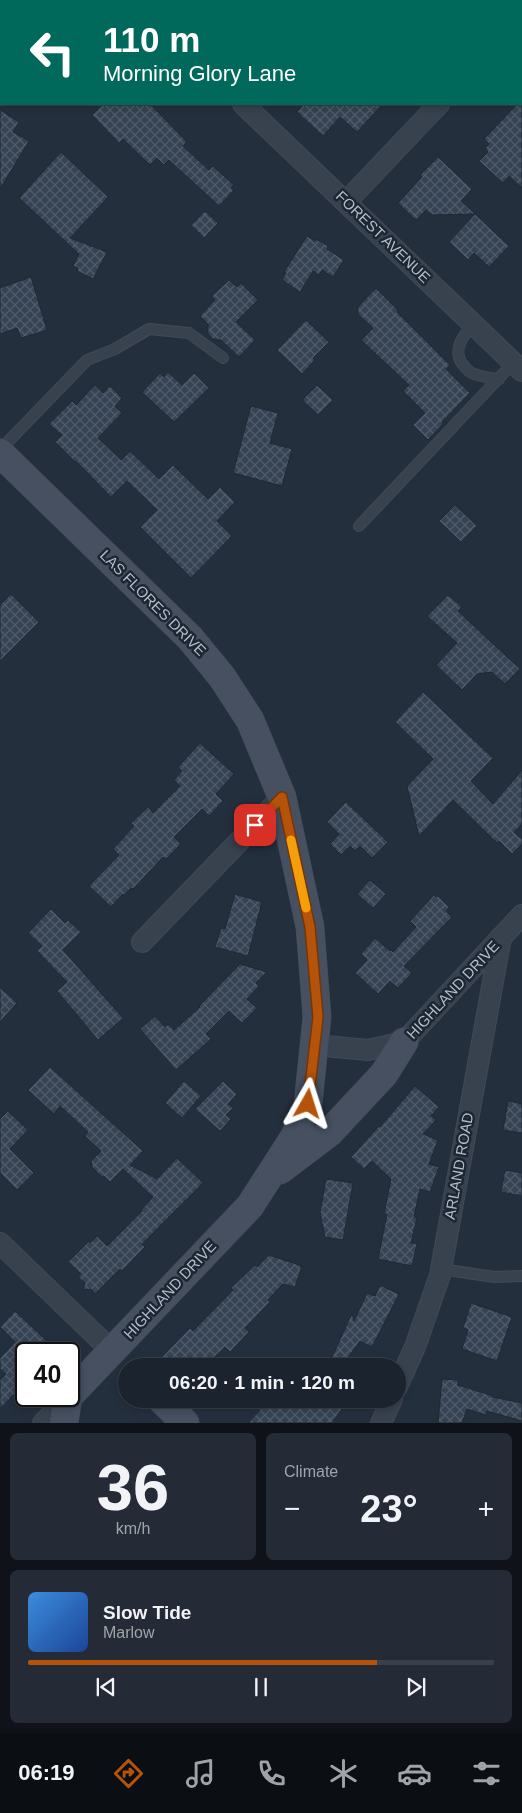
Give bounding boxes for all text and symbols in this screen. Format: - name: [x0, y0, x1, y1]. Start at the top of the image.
- icon: left: [20, 20, 85, 85]
- text: 110 m: [103, 20, 200, 59]
- text: Morning Glory Lane: [103, 61, 296, 86]
- street label: FOREST AVENUE: [333, 187, 434, 286]
- street label: LAS FLORES DRIVE: [97, 546, 210, 659]
- pin: [234, 804, 276, 846]
- icon: arrive: [241, 811, 269, 839]
- street label: HIGHLAND DRIVE: [403, 937, 502, 1042]
- position arrow: [281, 1077, 333, 1129]
- street label: ARLAND ROAD: [441, 1111, 476, 1221]
- street label: HIGHLAND DRIVE: [120, 1237, 219, 1342]
- speed limit sign: 40: [15, 1342, 80, 1407]
- text: 06:20 · 1 min · 120 m: [169, 1372, 355, 1393]
- text: 36: [97, 1451, 169, 1524]
- text: Climate: [284, 1463, 338, 1480]
- text: 23°: [360, 1488, 418, 1530]
- text: −: [284, 1493, 300, 1524]
- text: +: [478, 1493, 494, 1524]
- text: km/h: [116, 1520, 150, 1537]
- text: Slow Tide: [103, 1602, 191, 1623]
- text: Marlow: [103, 1624, 155, 1641]
- icon: previous: [92, 1673, 120, 1701]
- icon: pause: [247, 1673, 275, 1701]
- icon: next: [402, 1673, 430, 1701]
- icon: directions: [111, 1756, 146, 1791]
- icon: music: [183, 1756, 218, 1791]
- icon: phone: [254, 1756, 289, 1791]
- icon: climate: [326, 1756, 361, 1791]
- icon: car: [397, 1756, 432, 1791]
- icon: filters: [469, 1756, 504, 1791]
- text: 06:19: [18, 1760, 75, 1785]

